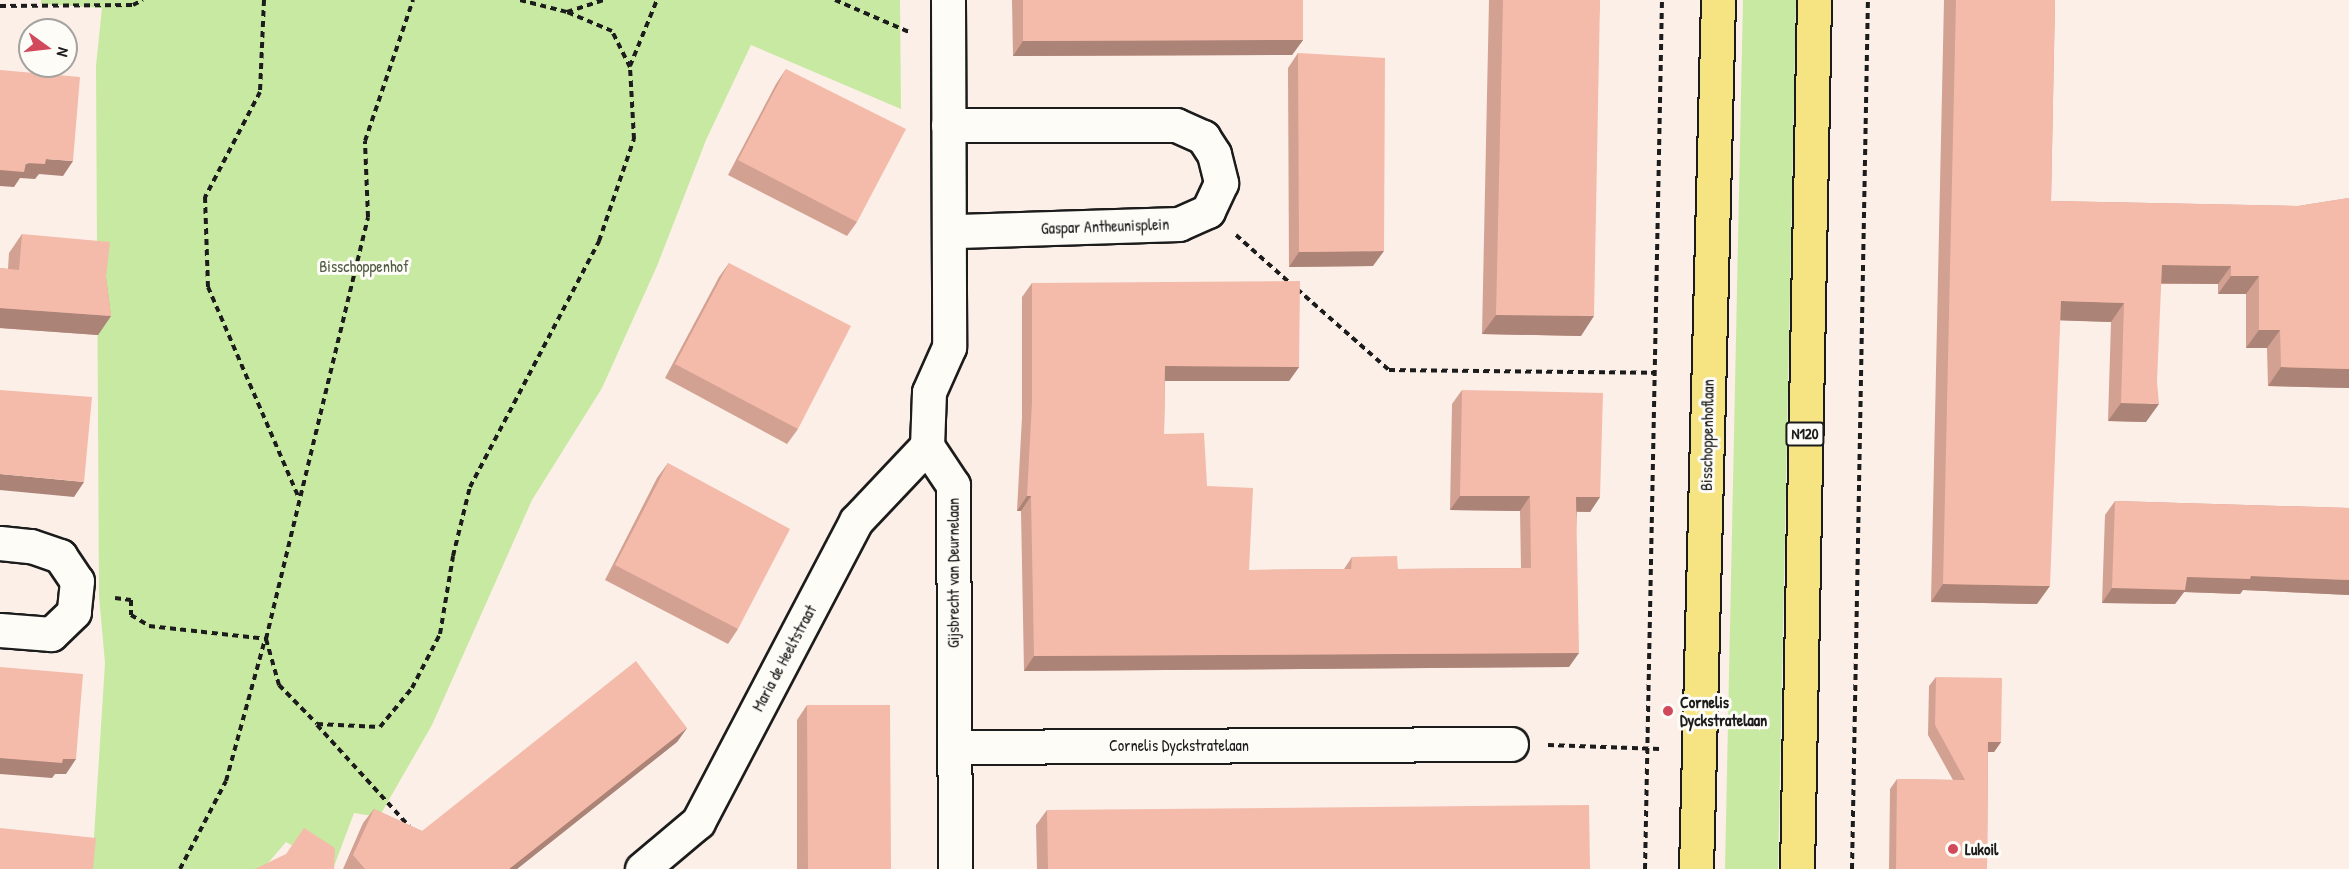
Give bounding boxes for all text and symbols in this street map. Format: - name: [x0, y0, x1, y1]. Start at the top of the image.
- north arrow: [18, 18, 78, 78]
- text: N: [52, 45, 75, 59]
- street label: Gaspar Antheunisplein: [1041, 214, 1169, 238]
- park label: Bisschoppenhof: [319, 256, 409, 276]
- street label: Bisschoppenhoflaan: [1696, 379, 1718, 491]
- road number: N120: [1784, 422, 1826, 446]
- street label: Gijsbrecht van Deurnelaan: [943, 498, 963, 648]
- street label: Maria de Heeltstraat: [748, 602, 820, 714]
- place label: Cornelis Dyckstratelaan: [1680, 692, 1767, 730]
- marker: Cornelis Dyckstratelaan: [1661, 704, 1675, 718]
- street label: Cornelis Dyckstratelaan: [1109, 735, 1249, 755]
- place label: Lukoil: [1965, 839, 1998, 859]
- marker: Lukoil: [1946, 842, 1960, 856]

